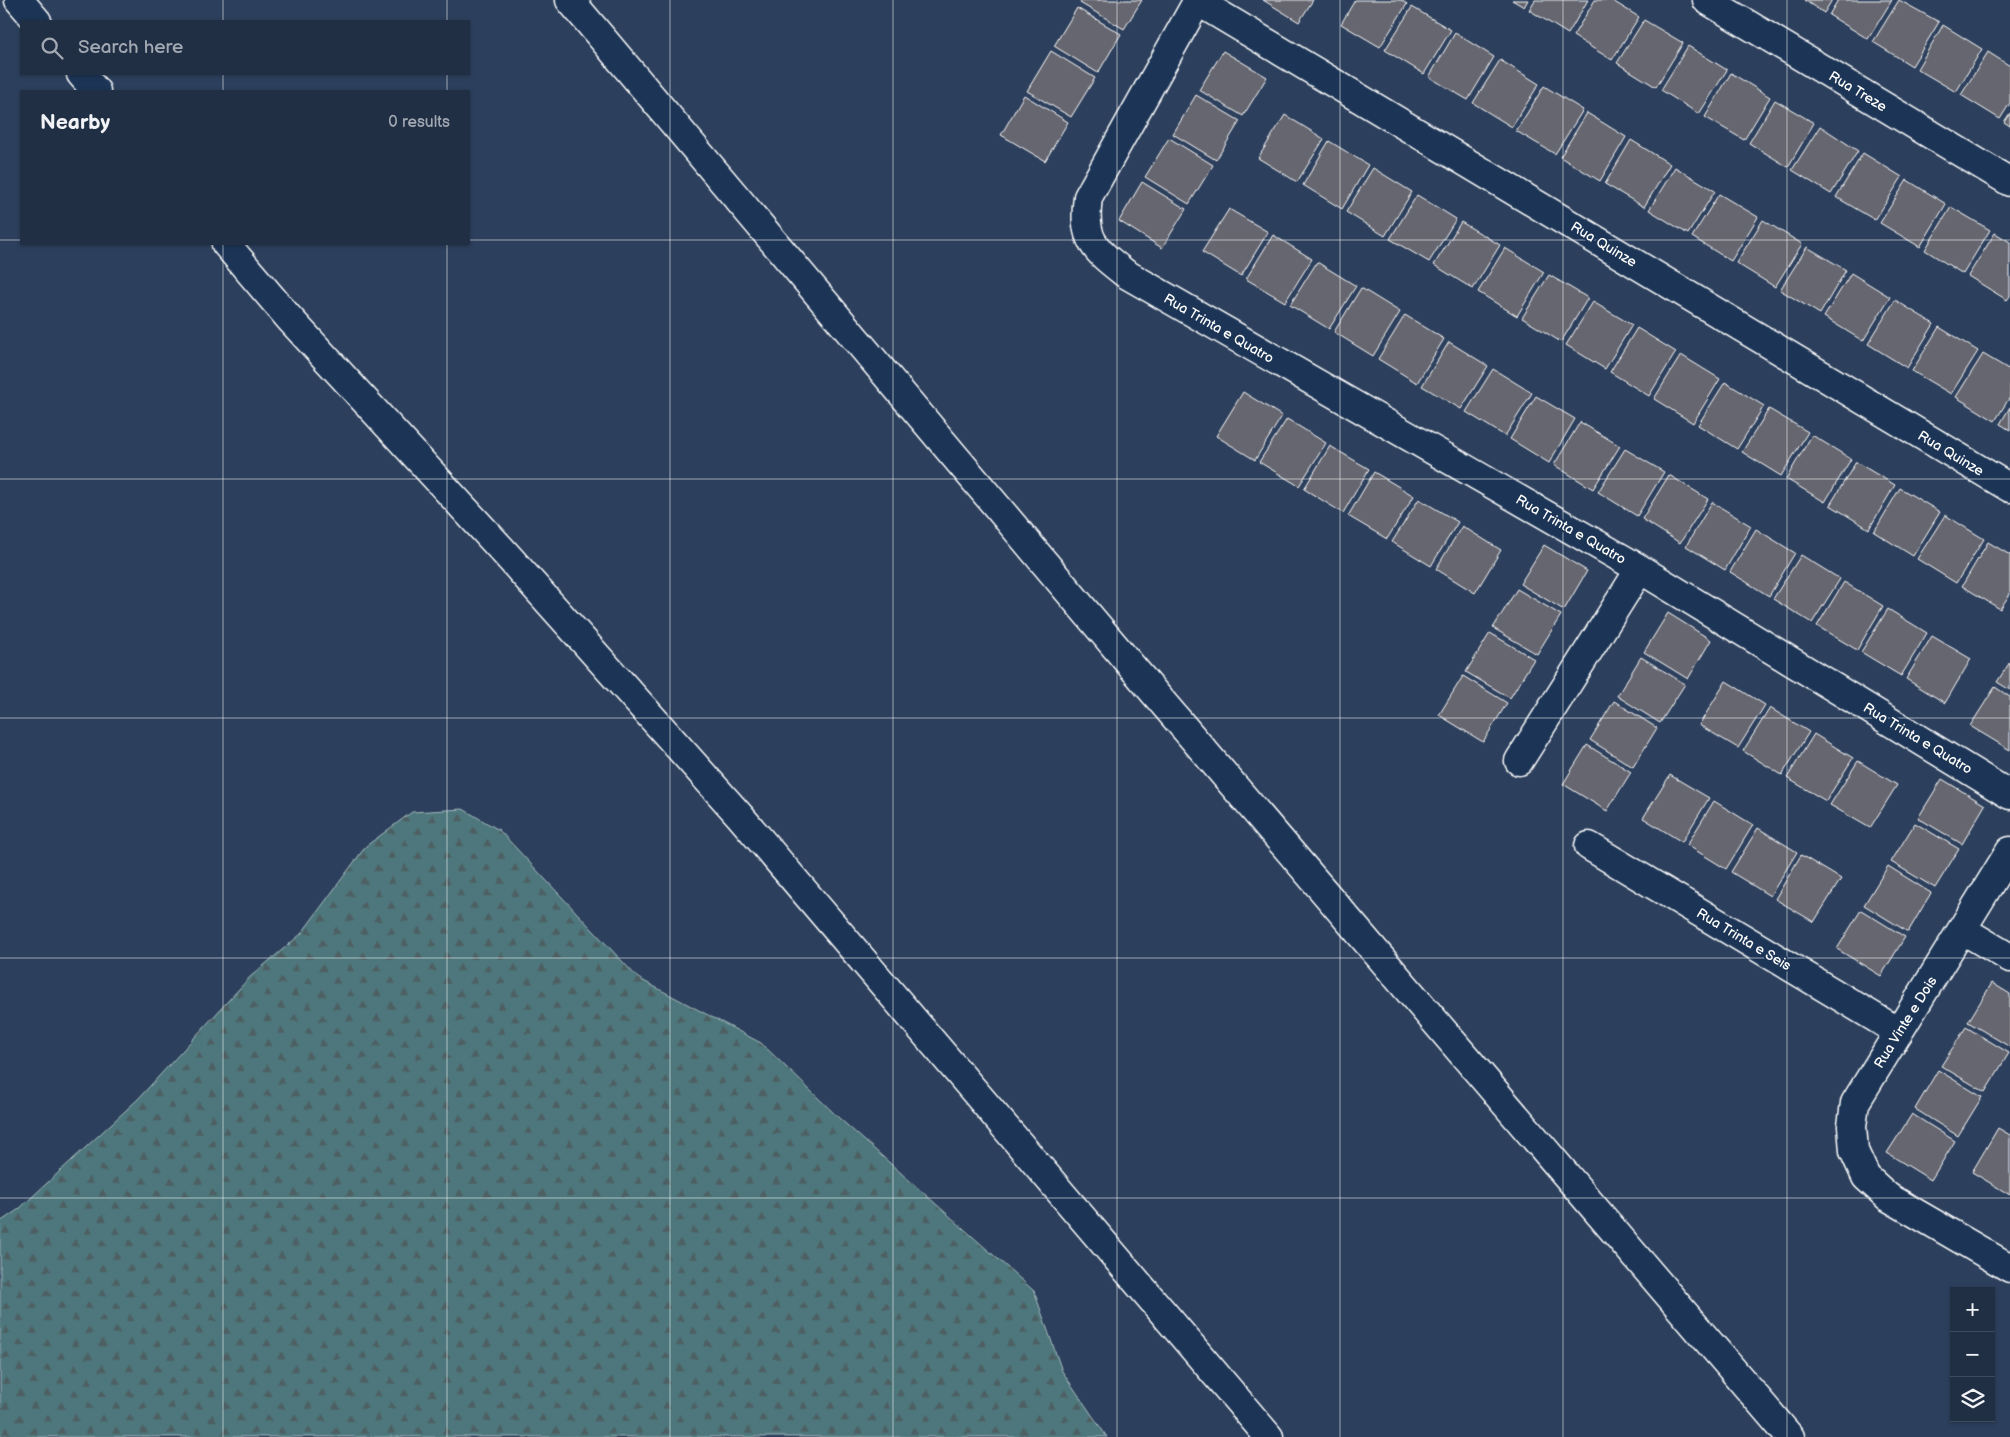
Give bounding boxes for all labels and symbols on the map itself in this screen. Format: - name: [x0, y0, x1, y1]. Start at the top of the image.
- street label: Rua Treze: [1826, 68, 1890, 115]
- street label: Rua Quinze: [1568, 218, 1640, 271]
- street label: Rua Trinta e Quatro: [1161, 290, 1277, 367]
- street label: Rua Quinze: [1915, 427, 1987, 480]
- street label: Rua Trinta e Quatro: [1513, 491, 1629, 568]
- street label: Rua Trinta e Quatro: [1860, 699, 1975, 778]
- street label: Rua Trinta e Seis: [1693, 904, 1794, 974]
- street label: Rua Vinte e Dois: [1870, 973, 1941, 1071]

